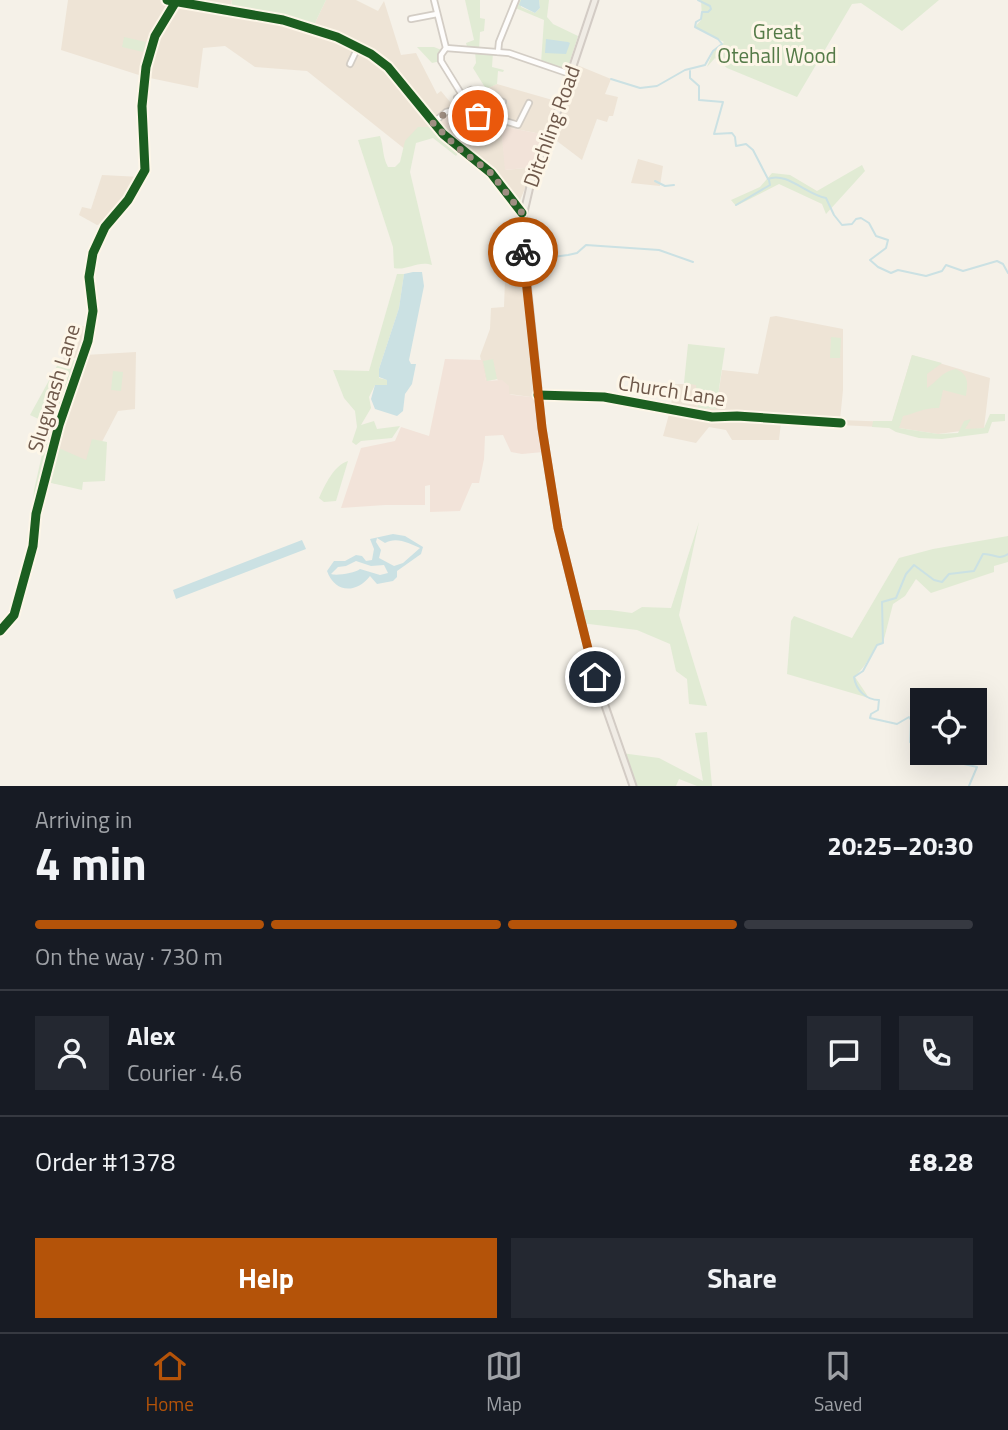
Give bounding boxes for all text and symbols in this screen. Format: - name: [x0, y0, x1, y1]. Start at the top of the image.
- park label: Great Otehall Wood: [717, 15, 837, 71]
- street label: Ditchling Road: [514, 61, 588, 191]
- pin: [448, 86, 508, 146]
- icon: bag: [459, 97, 497, 135]
- courier: [488, 217, 558, 287]
- icon: bike: [504, 233, 542, 271]
- street label: Slugwash Lane: [18, 320, 88, 456]
- street label: Church Lane: [616, 366, 728, 414]
- pin: [565, 647, 625, 707]
- icon: home: [576, 658, 614, 696]
- map controls: [910, 688, 987, 765]
- button: locate: [910, 688, 987, 765]
- text: Arriving in: [35, 802, 132, 837]
- text: 20:25–20:30: [827, 826, 973, 865]
- text: 4 min: [35, 828, 147, 898]
- text: On the way · 730 m: [35, 939, 223, 974]
- button: person: [35, 1016, 109, 1090]
- text: Alex: [127, 1016, 175, 1055]
- button: chat: [807, 1016, 881, 1090]
- button: phone: [899, 1016, 973, 1090]
- text: Courier · 4.6: [127, 1055, 242, 1090]
- text: Order #1378: [35, 1142, 175, 1181]
- text: £8.28: [908, 1142, 973, 1181]
- button: Help: [35, 1238, 497, 1318]
- button: Share: [511, 1238, 973, 1318]
- tab: Home: [146, 1347, 194, 1418]
- tab: Map: [485, 1347, 523, 1418]
- tab: Saved: [814, 1347, 862, 1418]

